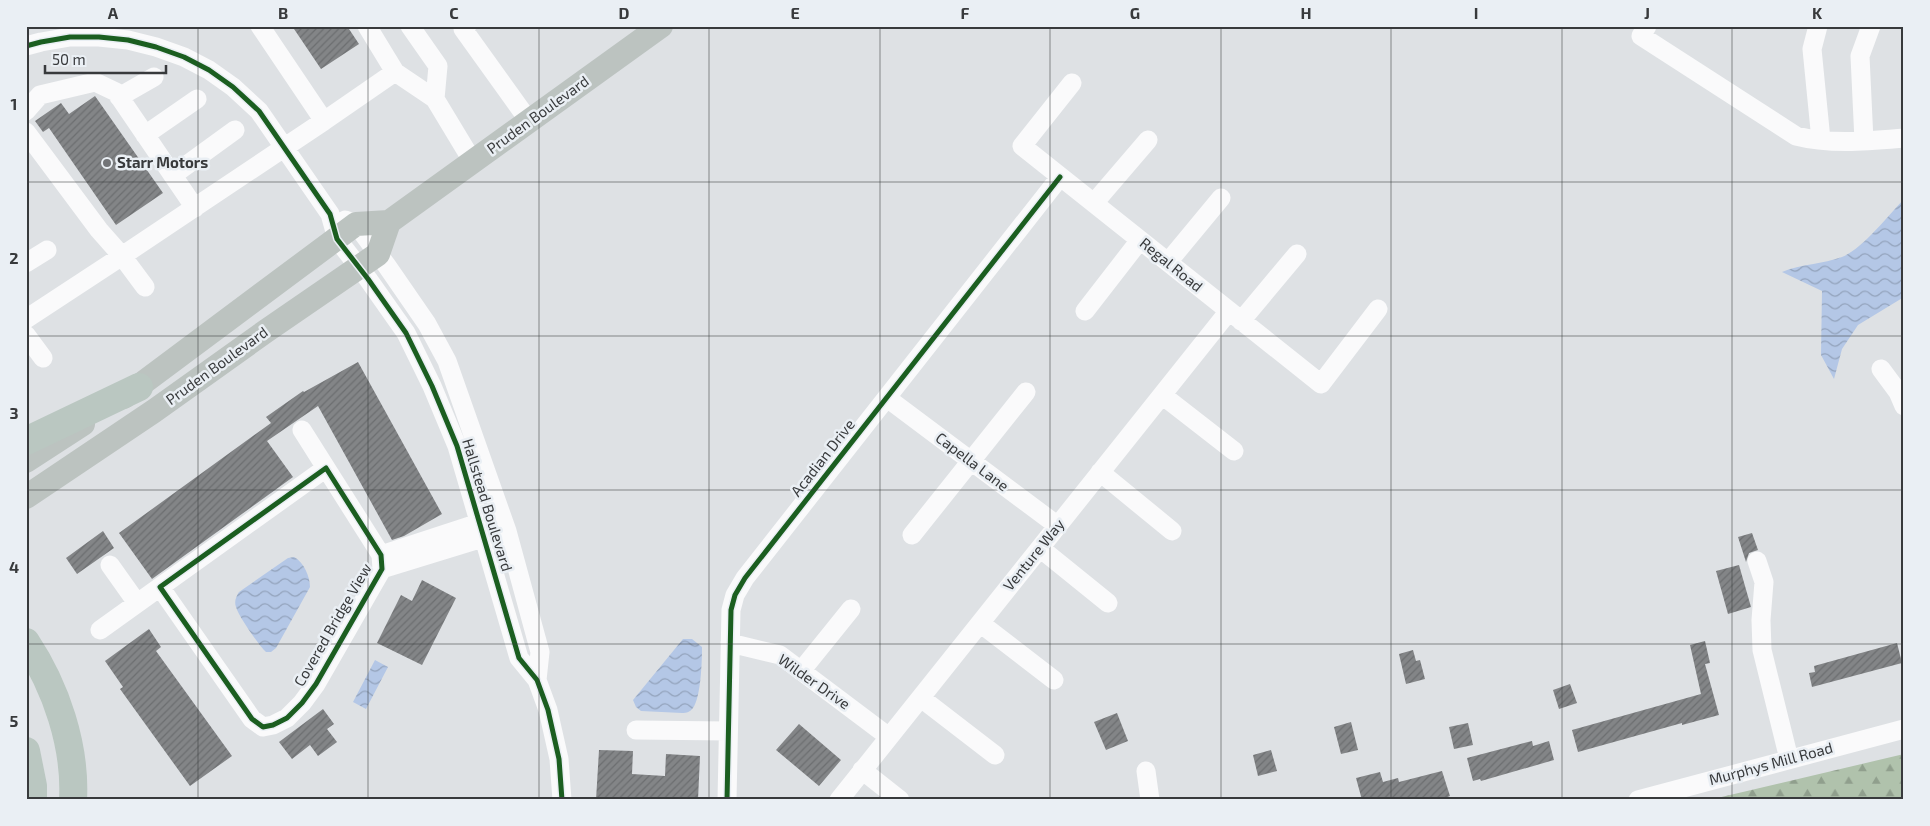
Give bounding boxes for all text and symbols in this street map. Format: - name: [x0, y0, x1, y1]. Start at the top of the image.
- text: A: [108, 3, 119, 22]
- text: B: [278, 3, 288, 22]
- text: C: [449, 3, 459, 22]
- text: D: [619, 3, 630, 22]
- text: E: [790, 3, 800, 22]
- text: F: [961, 3, 970, 22]
- text: G: [1130, 3, 1140, 22]
- text: H: [1300, 3, 1312, 22]
- text: I: [1474, 3, 1478, 22]
- text: J: [1644, 3, 1650, 22]
- text: K: [1812, 3, 1823, 22]
- scale bar: [45, 42, 166, 74]
- text: 50 m: [52, 50, 86, 68]
- street label: Pruden Boulevard: [483, 71, 592, 157]
- text: 1: [11, 94, 17, 113]
- place label: Starr Motors: [117, 153, 208, 171]
- marker: Starr Motors: [101, 157, 113, 169]
- street label: Regal Road: [1137, 233, 1207, 295]
- text: 2: [9, 248, 19, 267]
- street label: Pruden Boulevard: [162, 322, 271, 408]
- text: 3: [9, 403, 19, 422]
- street label: Acadian Drive: [786, 415, 858, 500]
- street label: Capella Lane: [933, 428, 1013, 494]
- street label: Hallstead Boulevard: [459, 436, 517, 573]
- street label: Venture Way: [999, 515, 1068, 594]
- text: 4: [9, 557, 19, 576]
- street label: Covered Bridge View: [290, 560, 375, 689]
- street label: Wilder Drive: [775, 650, 854, 713]
- text: 5: [10, 711, 19, 730]
- street label: Murphys Mill Road: [1707, 738, 1835, 788]

